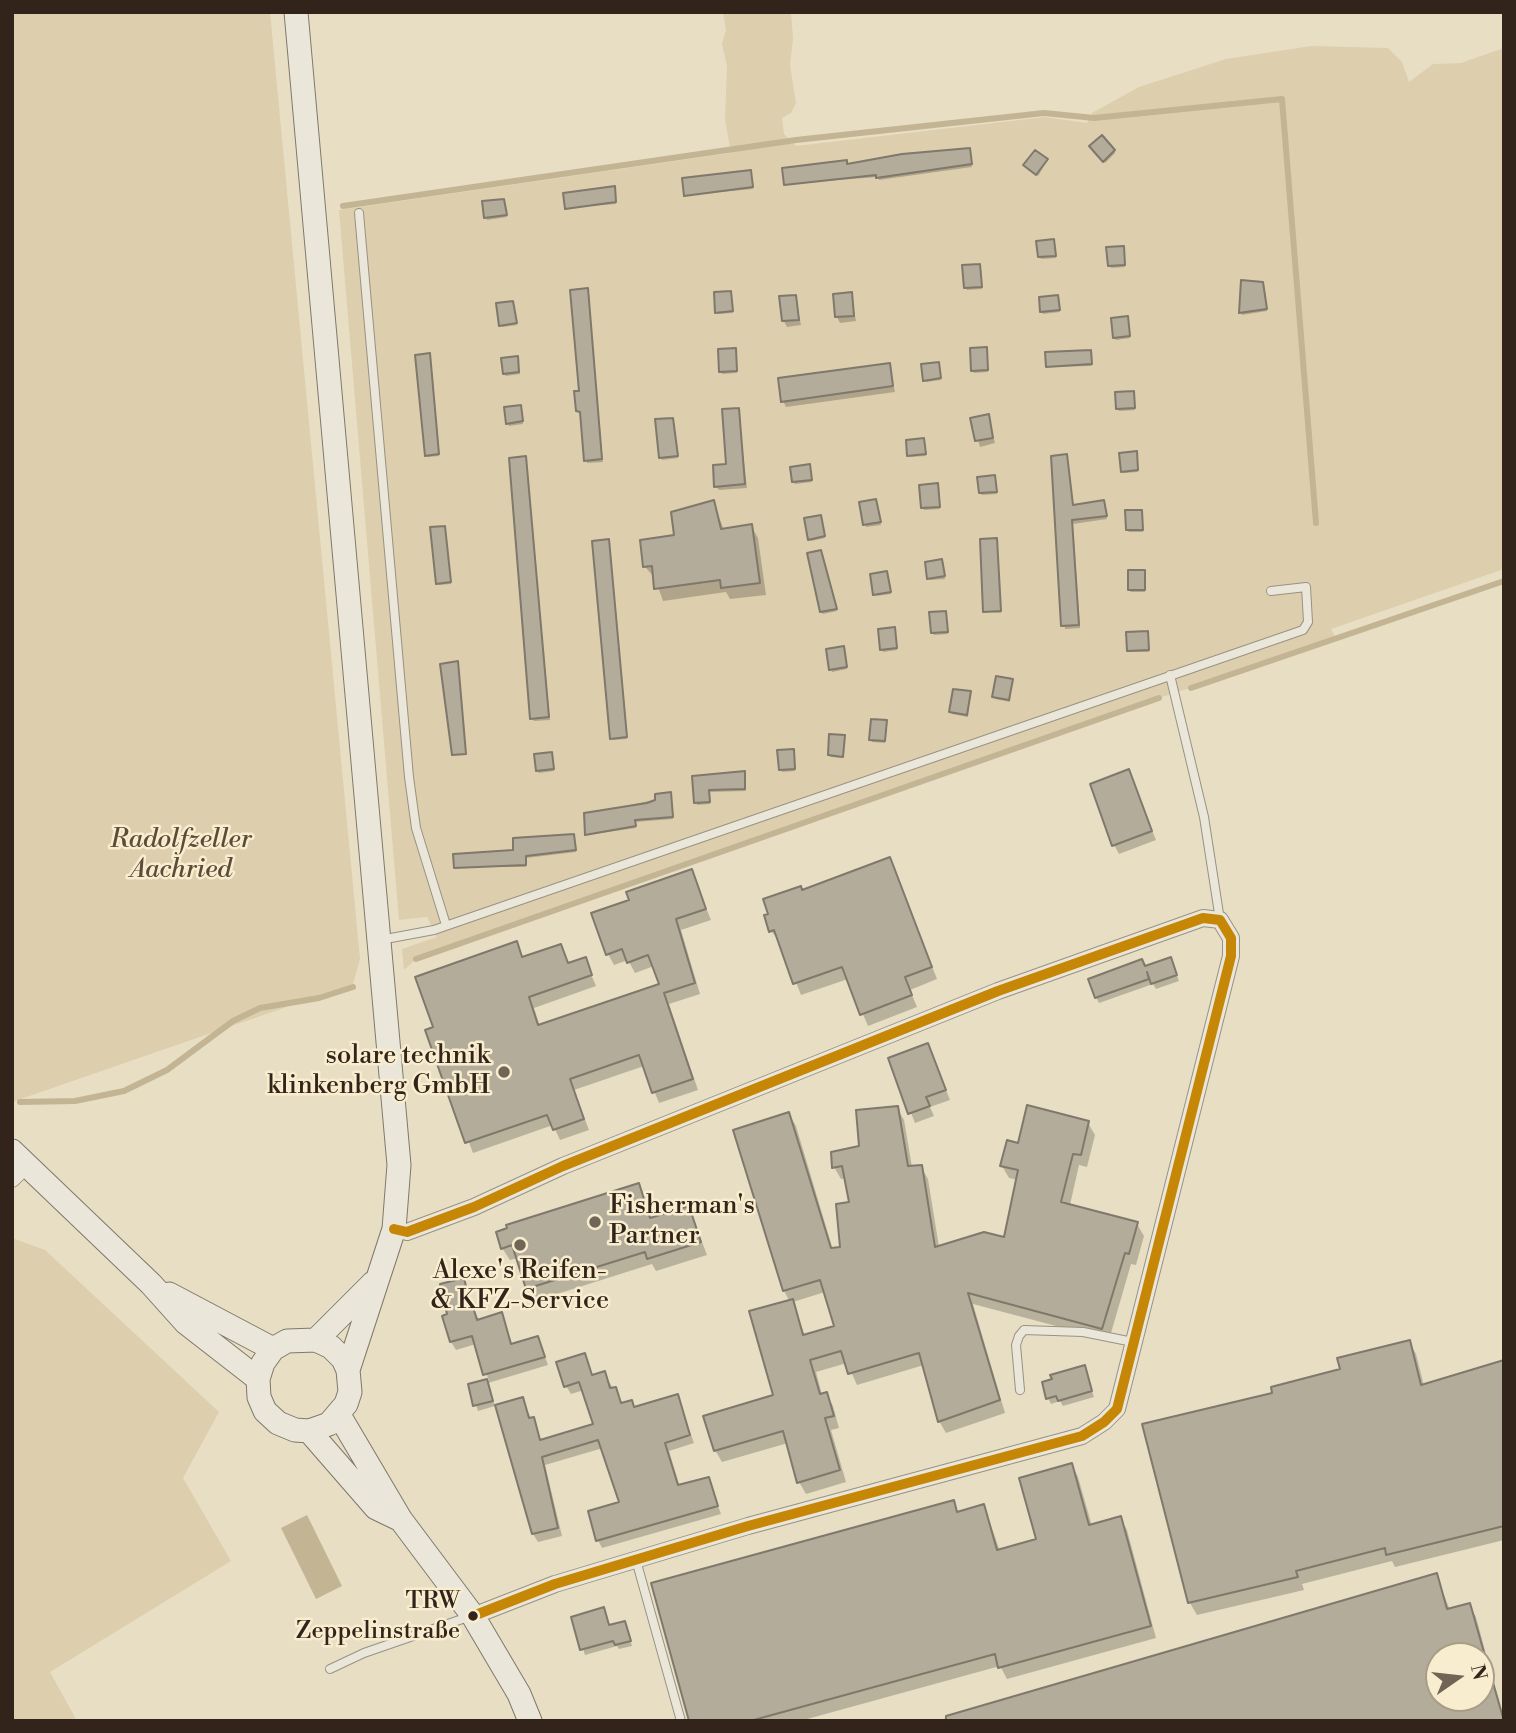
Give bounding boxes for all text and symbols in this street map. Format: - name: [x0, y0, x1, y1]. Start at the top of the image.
- park label: Radolfzeller Aachried: [110, 825, 252, 886]
- place label: solare technik klinkenberg GmbH: [267, 1041, 490, 1102]
- marker: solare technik klinkenberg GmbH: [496, 1064, 512, 1080]
- place label: Fisherman's Partner: [609, 1191, 755, 1252]
- marker: Fisherman's Partner: [587, 1214, 603, 1230]
- marker: Alexe's Reifen- & KFZ-Service: [512, 1237, 528, 1253]
- place label: Alexe's Reifen- & KFZ-Service: [431, 1256, 609, 1318]
- place label: TRW Zeppelinstraße: [296, 1588, 460, 1644]
- marker: TRW Zeppelinstraße: [466, 1609, 480, 1623]
- north arrow: [1425, 1642, 1495, 1712]
- text: N: [1465, 1662, 1492, 1683]

